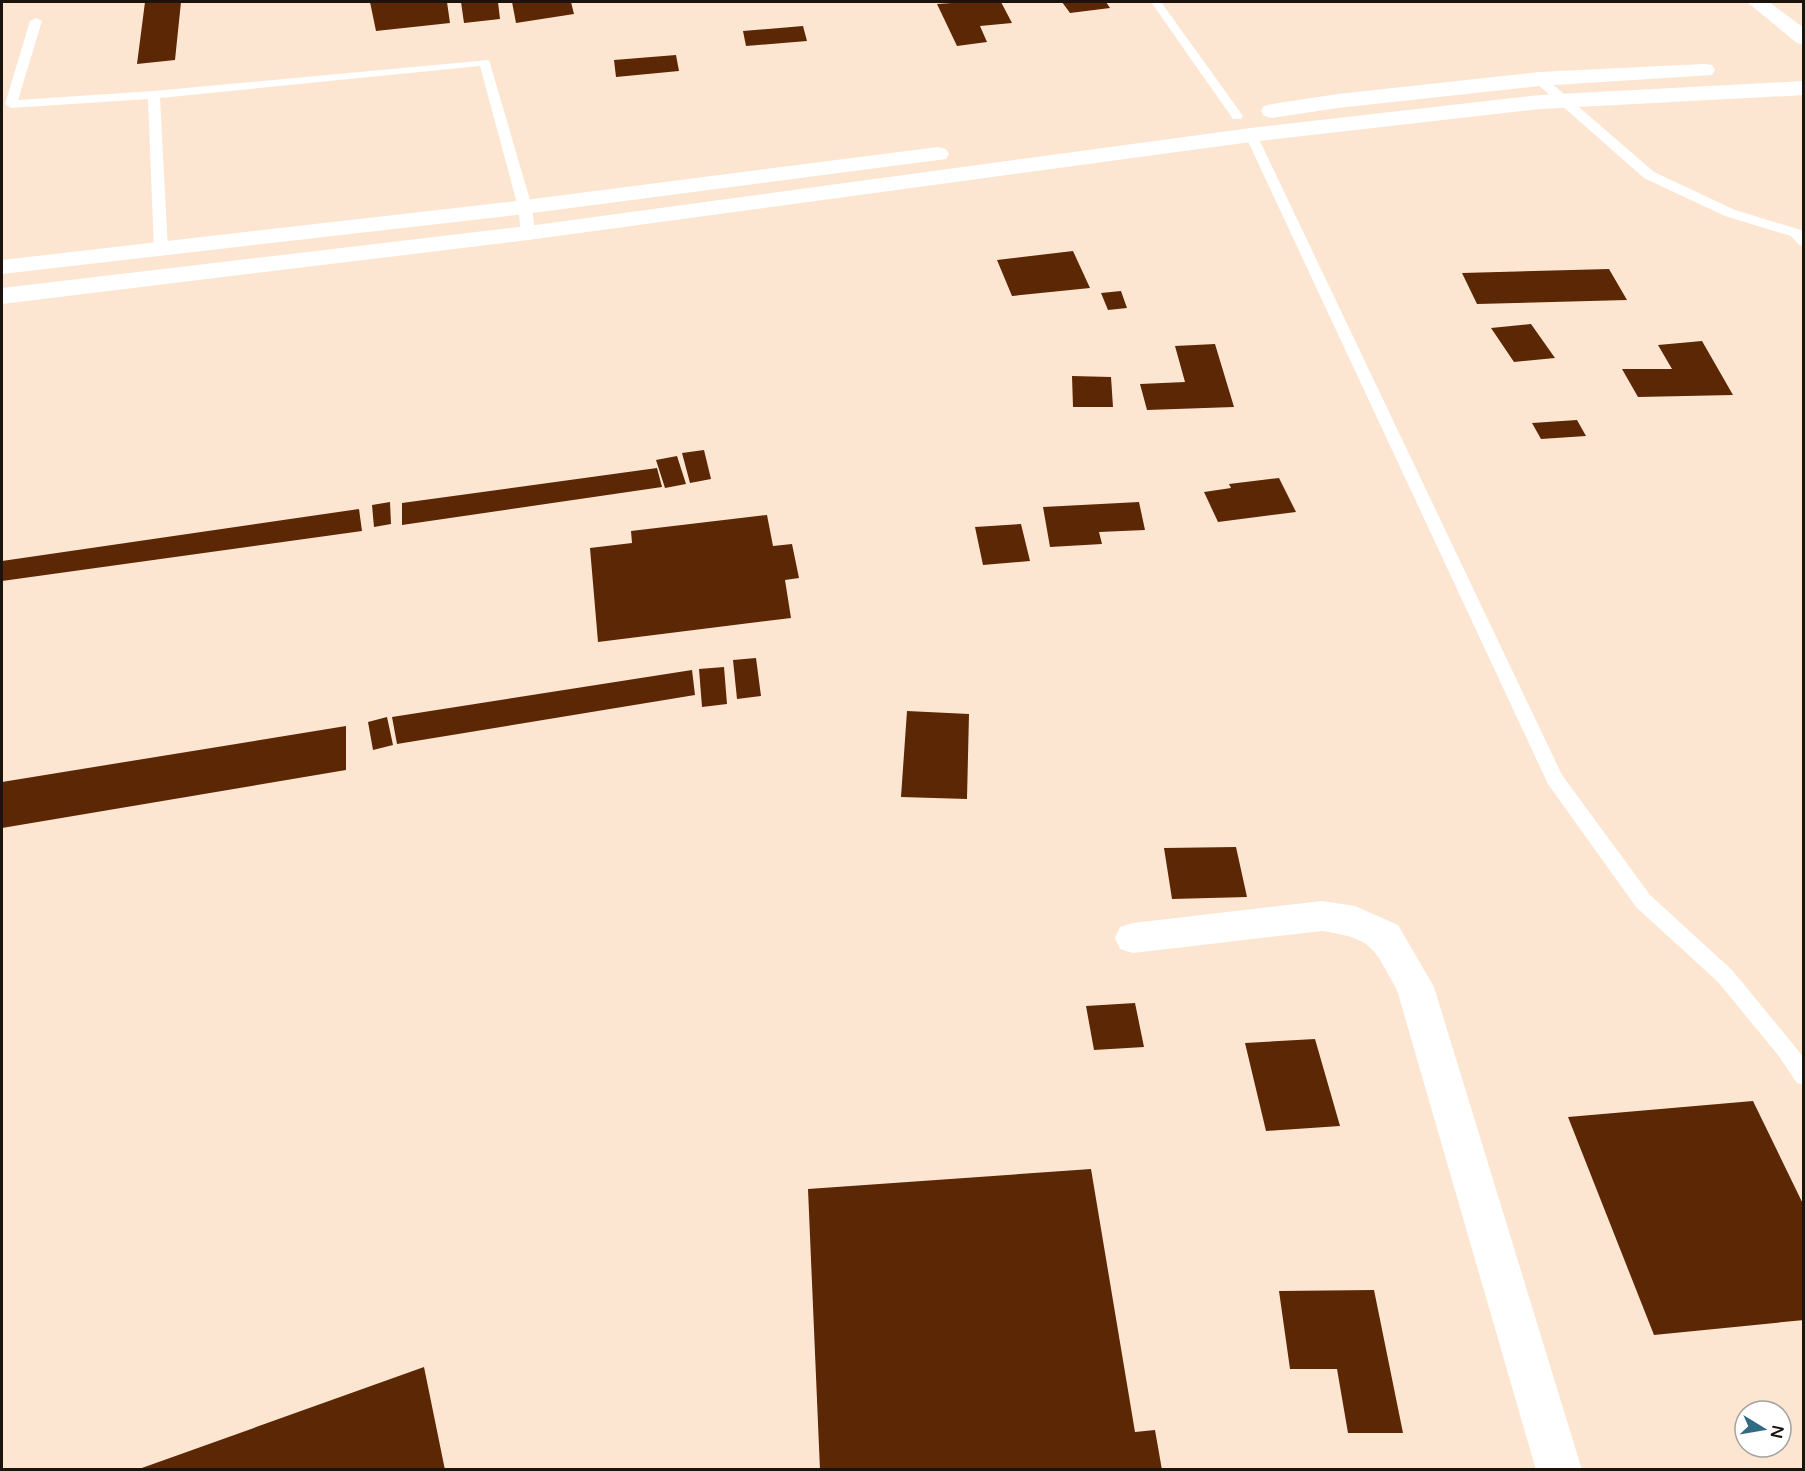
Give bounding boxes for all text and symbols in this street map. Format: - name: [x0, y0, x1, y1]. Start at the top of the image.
- north arrow: [1733, 1399, 1793, 1459]
- text: N: [1766, 1423, 1788, 1440]

